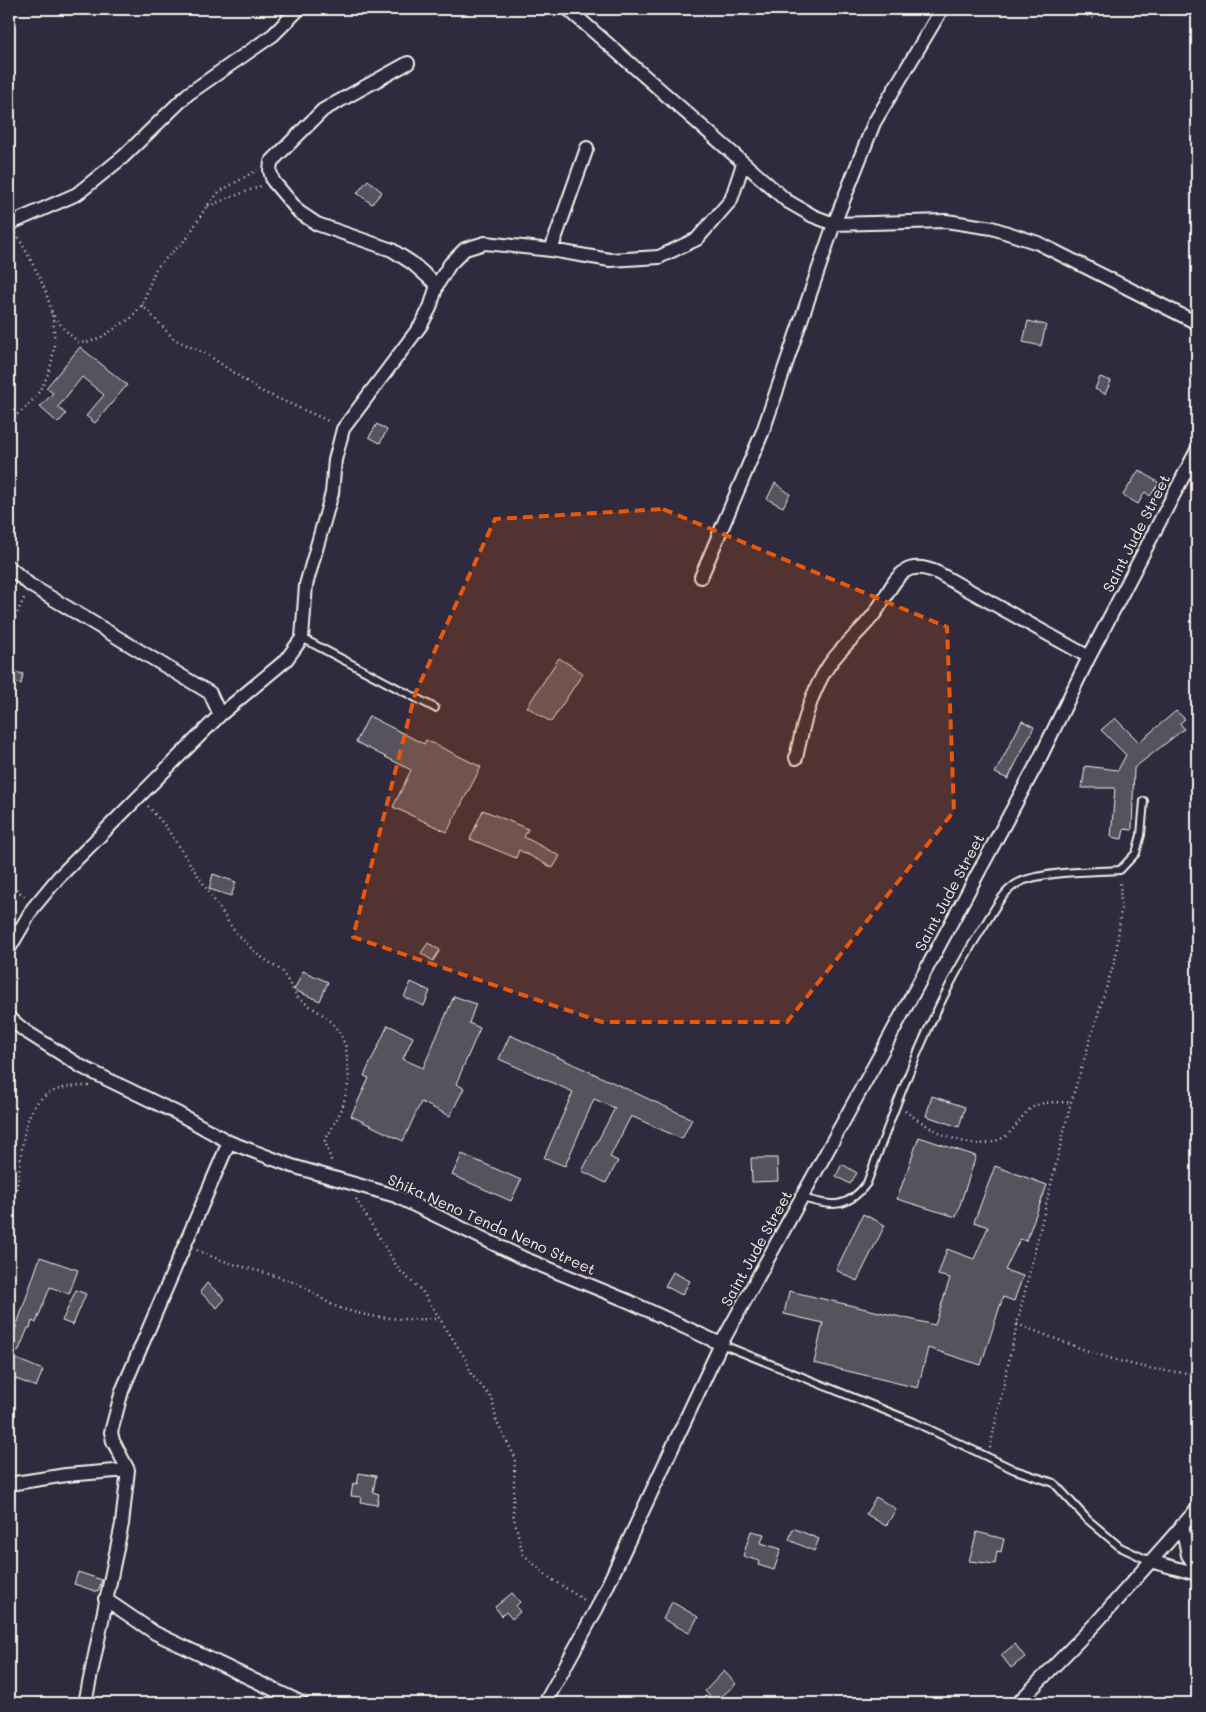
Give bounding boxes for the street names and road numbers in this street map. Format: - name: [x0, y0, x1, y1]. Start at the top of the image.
- street label: Saint Jude Street: [1098, 471, 1174, 595]
- street label: Saint Jude Street: [910, 830, 988, 954]
- street label: Shika Neno Tenda Neno Street: [385, 1169, 599, 1279]
- street label: Saint Jude Street: [716, 1186, 796, 1310]

